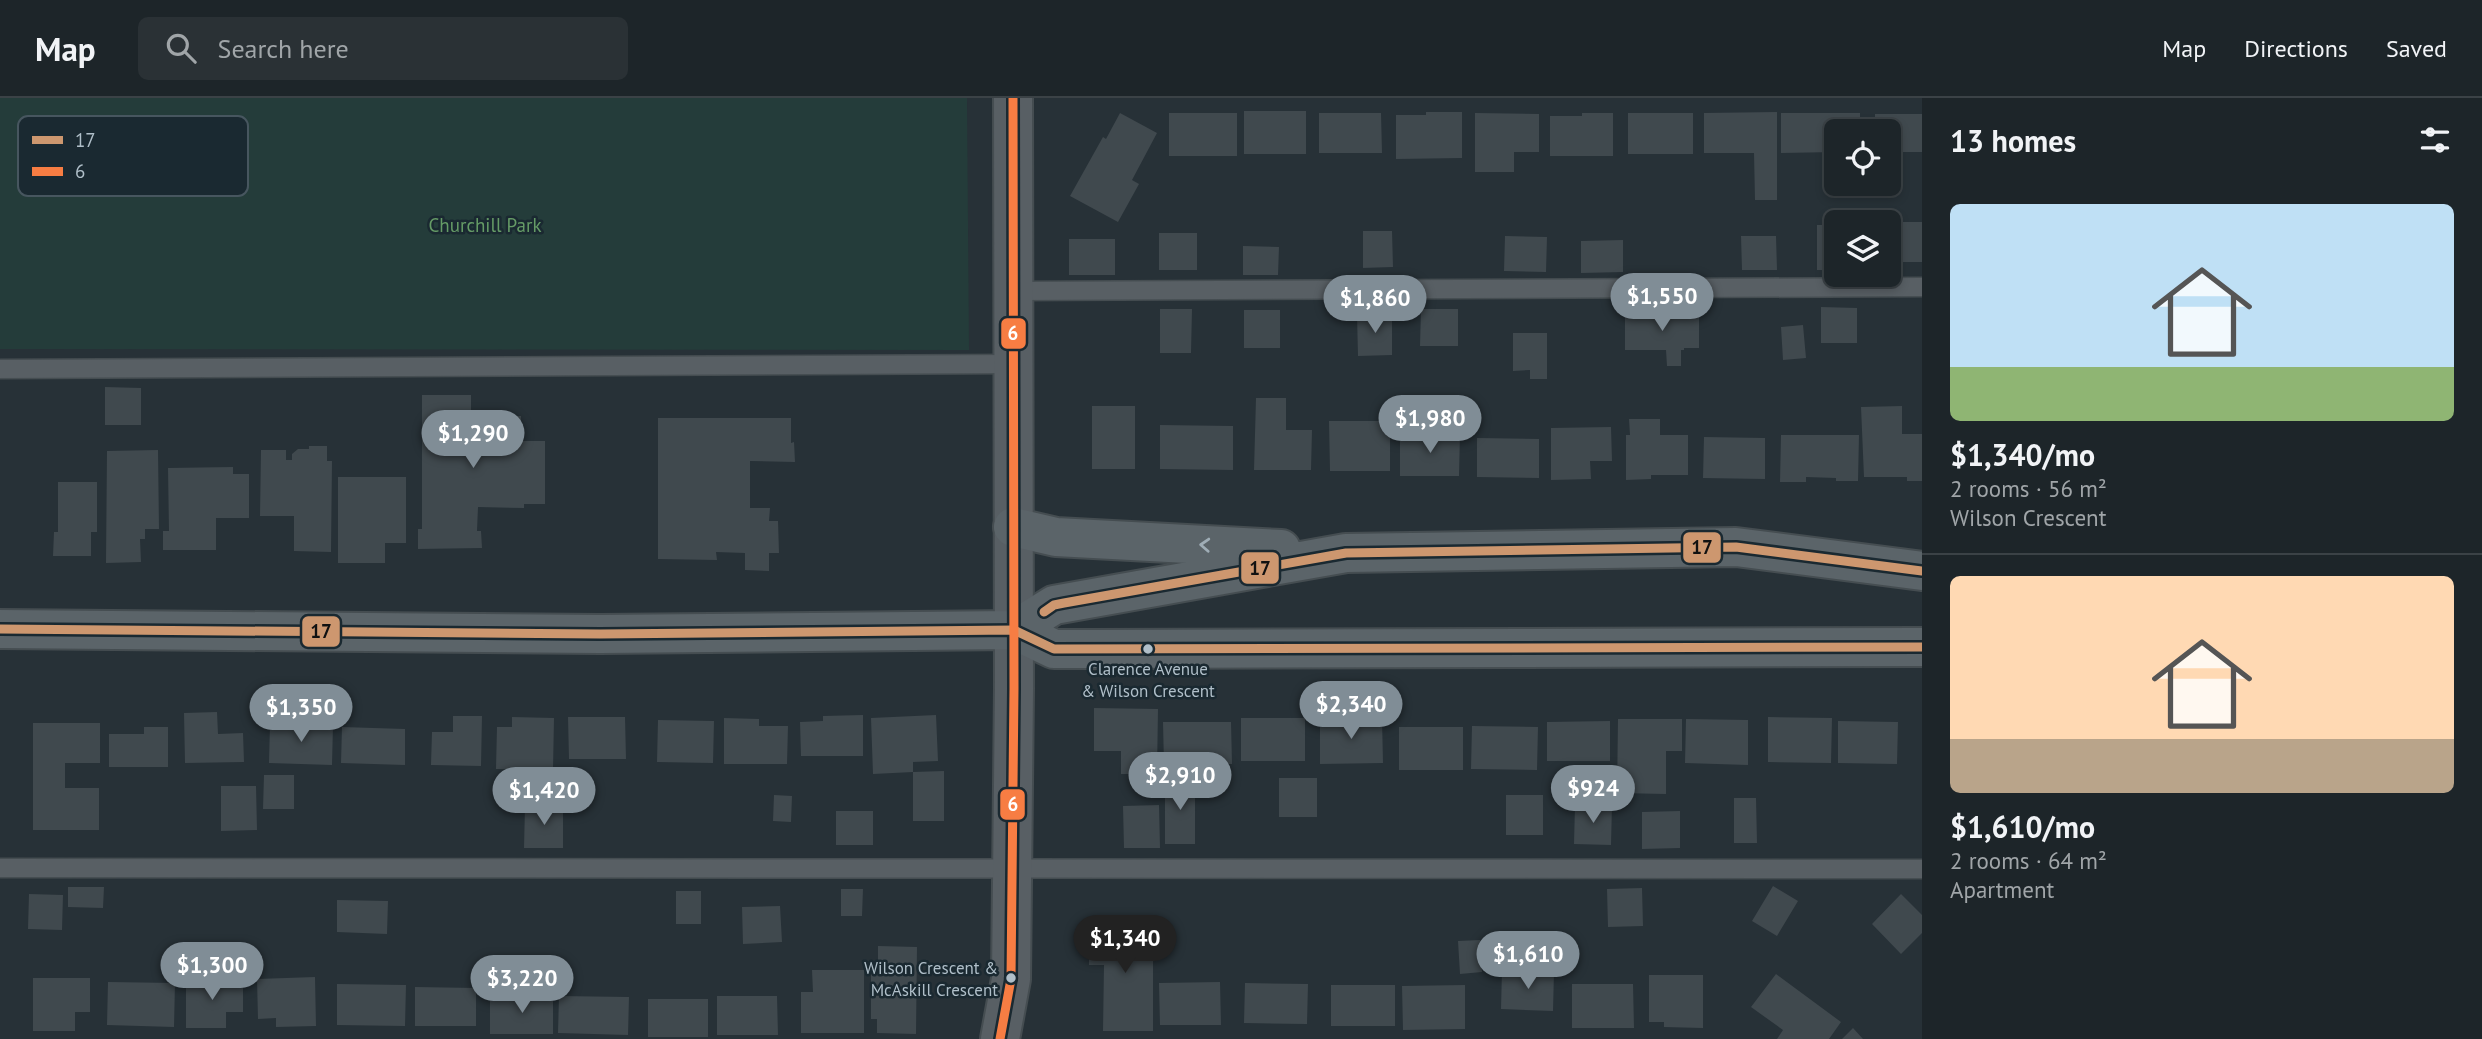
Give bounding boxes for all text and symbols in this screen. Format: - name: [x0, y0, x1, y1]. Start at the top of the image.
- search box: [138, 17, 628, 80]
- text: Map: [35, 27, 96, 70]
- icon: search: [162, 29, 200, 67]
- text: Search here: [218, 32, 349, 65]
- text: Map: [2162, 33, 2206, 64]
- text: Directions: [2244, 33, 2348, 64]
- text: Saved: [2386, 33, 2447, 64]
- legend: [18, 116, 248, 196]
- map controls: [1824, 119, 1901, 287]
- button: locate: [1824, 119, 1901, 196]
- text: 13 homes: [1950, 121, 2076, 160]
- icon: filters: [2416, 121, 2454, 159]
- text: 17: [75, 128, 96, 152]
- text: 6: [75, 159, 85, 183]
- button: layers: [1824, 210, 1901, 287]
- park label: Churchill Park: [428, 213, 542, 237]
- icon: home: [2139, 249, 2265, 375]
- pin: $1,550: [1605, 274, 1719, 333]
- pin: $1,860: [1318, 275, 1432, 335]
- text: $1,550: [1626, 281, 1698, 310]
- text: $1,860: [1339, 283, 1411, 312]
- line badge: 6: [1000, 317, 1027, 350]
- text: 6: [1008, 321, 1018, 345]
- pin: $1,980: [1373, 396, 1487, 455]
- text: $1,980: [1394, 403, 1466, 432]
- pin: $1,290: [416, 410, 530, 470]
- text: $1,290: [437, 418, 509, 447]
- text: $1,340/mo: [1950, 435, 2095, 474]
- text: 2 rooms · 56 m²: [1950, 474, 2107, 503]
- text: Wilson Crescent: [1950, 503, 2107, 532]
- line badge: 17: [1682, 531, 1722, 564]
- text: 17: [1691, 535, 1713, 559]
- one-way arrow: [1199, 538, 1210, 553]
- line badge: 17: [1240, 551, 1280, 585]
- text: 17: [1249, 556, 1271, 580]
- line badge: 17: [301, 615, 341, 648]
- text: 17: [310, 619, 332, 643]
- icon: home: [2139, 621, 2265, 747]
- marker: Clarence Avenue & Wilson Crescent: [1141, 642, 1155, 656]
- place label: Clarence Avenue & Wilson Crescent: [1081, 658, 1215, 702]
- pin: $2,340: [1294, 682, 1408, 741]
- pin: $1,350: [244, 684, 358, 744]
- text: $2,340: [1315, 689, 1387, 718]
- text: $1,350: [265, 692, 337, 721]
- pin: $2,910: [1123, 752, 1237, 812]
- text: $2,910: [1144, 760, 1216, 789]
- pin: $924: [1552, 766, 1634, 825]
- pin: $1,420: [487, 768, 601, 827]
- text: $924: [1567, 773, 1619, 802]
- text: $1,420: [508, 775, 580, 804]
- line badge: 6: [999, 788, 1026, 821]
- text: 6: [1008, 792, 1018, 816]
- text: $1,610/mo: [1950, 807, 2095, 846]
- text: 2 rooms · 64 m²: [1950, 846, 2107, 875]
- text: Apartment: [1950, 875, 2054, 904]
- pin: $1,340: [1068, 916, 1182, 975]
- text: $1,340: [1089, 923, 1161, 952]
- pin: $1,610: [1471, 932, 1585, 991]
- text: $1,610: [1492, 939, 1564, 968]
- pin: $1,300: [155, 942, 269, 1002]
- text: $1,300: [176, 950, 248, 979]
- pin: $3,220: [465, 956, 579, 1015]
- place label: Wilson Crescent & McAskill Crescent: [864, 957, 998, 1001]
- text: $3,220: [486, 963, 558, 992]
- marker: Wilson Crescent & McAskill Crescent: [1004, 971, 1018, 985]

